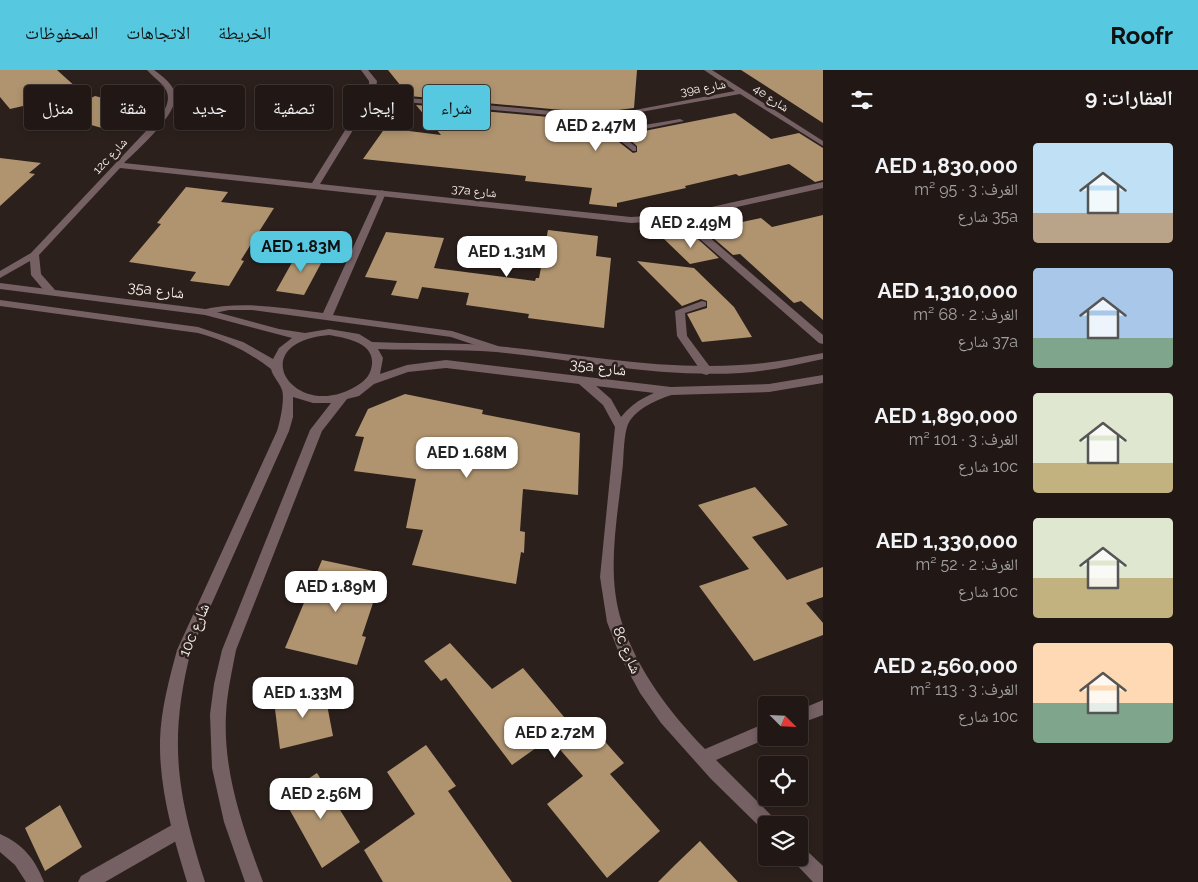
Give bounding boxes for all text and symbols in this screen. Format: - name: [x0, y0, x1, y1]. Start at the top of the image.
- text: Roofr: [1110, 21, 1173, 50]
- text: المحفوظات: [25, 22, 98, 43]
- text: الاتجاهات: [126, 22, 190, 43]
- text: الخريطة: [218, 22, 271, 43]
- street label: 39a شارع: [679, 77, 727, 100]
- street label: 4e شارع: [750, 81, 791, 116]
- chip: منزل: [24, 85, 91, 130]
- chip: شقة: [101, 85, 164, 130]
- chip: جديد: [174, 85, 245, 130]
- chip: تصفية: [255, 85, 333, 130]
- chip: إيجار: [343, 85, 413, 130]
- chip: شراء: [423, 85, 490, 130]
- text: العقارات: 9: [1085, 85, 1173, 110]
- icon: filters: [848, 86, 876, 114]
- pin: AED 2.47M: [539, 109, 653, 152]
- text: AED 2.47M: [556, 116, 636, 135]
- street label: 12c شارع: [90, 135, 131, 177]
- text: AED 1,830,000: [875, 153, 1018, 178]
- icon: home: [1073, 163, 1133, 223]
- text: الغرف: 3 · 95 m²: [914, 180, 1018, 199]
- street label: 37a شارع: [451, 182, 497, 201]
- pin: AED 2.49M: [634, 206, 748, 249]
- text: 35a شارع: [958, 207, 1018, 226]
- text: AED 2.49M: [651, 213, 731, 232]
- pin: AED 1.83M: [244, 230, 358, 273]
- pin: AED 1.31M: [450, 236, 564, 278]
- text: AED 1.83M: [261, 237, 341, 256]
- text: AED 1.31M: [468, 242, 546, 261]
- street label: 35a شارع: [127, 278, 185, 303]
- text: AED 1,310,000: [877, 278, 1018, 303]
- icon: home: [1073, 288, 1133, 348]
- text: الغرف: 2 · 68 m²: [913, 305, 1018, 324]
- text: 37a شارع: [958, 332, 1018, 351]
- street label: 35a شارع: [569, 355, 627, 380]
- text: AED 1,890,000: [874, 403, 1018, 428]
- icon: home: [1073, 413, 1133, 473]
- text: الغرف: 3 · 101 m²: [909, 430, 1018, 449]
- pin: AED 1.68M: [410, 436, 524, 479]
- text: AED 1.68M: [427, 443, 507, 462]
- text: 10c شارع: [958, 457, 1018, 476]
- text: AED 1,330,000: [876, 528, 1018, 553]
- icon: home: [1073, 538, 1133, 598]
- text: الغرف: 2 · 52 m²: [915, 555, 1018, 574]
- pin: AED 1.89M: [279, 570, 393, 613]
- text: AED 1.89M: [296, 577, 376, 596]
- text: 10c شارع: [958, 582, 1018, 601]
- street label: 10c شارع: [175, 601, 214, 660]
- street label: 8c شارع: [608, 624, 645, 677]
- text: AED 2,560,000: [874, 653, 1018, 678]
- icon: home: [1073, 663, 1133, 723]
- pin: AED 1.33M: [246, 676, 360, 719]
- text: الغرف: 3 · 113 m²: [910, 680, 1018, 699]
- text: AED 1.33M: [264, 683, 342, 702]
- north arrow: [758, 696, 808, 746]
- map controls: [758, 696, 808, 866]
- text: 10c شارع: [958, 707, 1018, 726]
- pin: AED 2.72M: [498, 716, 612, 759]
- text: AED 2.72M: [515, 723, 595, 742]
- button: locate: [758, 756, 808, 806]
- pin: AED 2.56M: [264, 778, 378, 820]
- text: AED 2.56M: [281, 784, 361, 803]
- button: layers: [758, 816, 808, 866]

